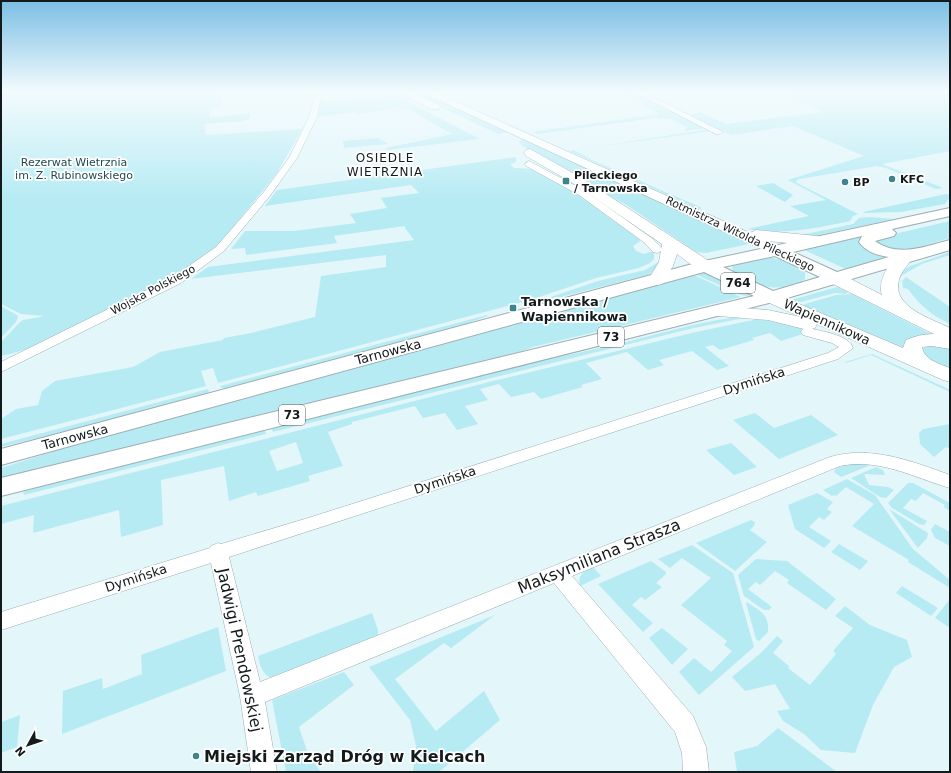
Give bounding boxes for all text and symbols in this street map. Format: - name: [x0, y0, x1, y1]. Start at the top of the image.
- district label: OSIEDLE WIETRZNIA: [347, 151, 423, 179]
- park label: Rezerwat Wietrznia im. Z. Rubinowskiego: [15, 156, 133, 182]
- place label: Pileckiego / Tarnowska: [574, 169, 648, 195]
- place label: KFC: [900, 173, 924, 186]
- marker: KFC: [887, 174, 897, 184]
- marker: Pileckiego / Tarnowska: [561, 176, 571, 186]
- place label: BP: [853, 176, 869, 189]
- marker: BP: [840, 177, 850, 187]
- street label: Rotmistrza Witolda Pileckiego: [663, 194, 817, 274]
- street label: Wojska Polskiego: [109, 262, 198, 318]
- road number: 764: [721, 273, 755, 293]
- place label: Tarnowska / Wapiennikowa: [521, 294, 627, 324]
- street label: Wapiennikowa: [781, 296, 873, 348]
- marker: Tarnowska / Wapiennikowa: [508, 303, 518, 313]
- road number: 73: [598, 327, 624, 347]
- street label: Tarnowska: [352, 336, 423, 368]
- street label: Dymińska: [721, 364, 787, 398]
- road number: 73: [279, 405, 305, 425]
- street label: Tarnowska: [39, 421, 110, 453]
- street label: Dymińska: [412, 463, 478, 497]
- street label: Maksymiliana Strasza: [515, 515, 683, 597]
- street label: Dymińska: [103, 561, 169, 595]
- street label: Jadwigi Prendowskiej: [213, 565, 267, 734]
- north arrow: [8, 725, 48, 765]
- text: N: [13, 743, 29, 759]
- place label: Miejski Zarząd Dróg w Kielcach: [204, 747, 485, 766]
- marker: Miejski Zarząd Dróg w Kielcach: [191, 751, 201, 761]

